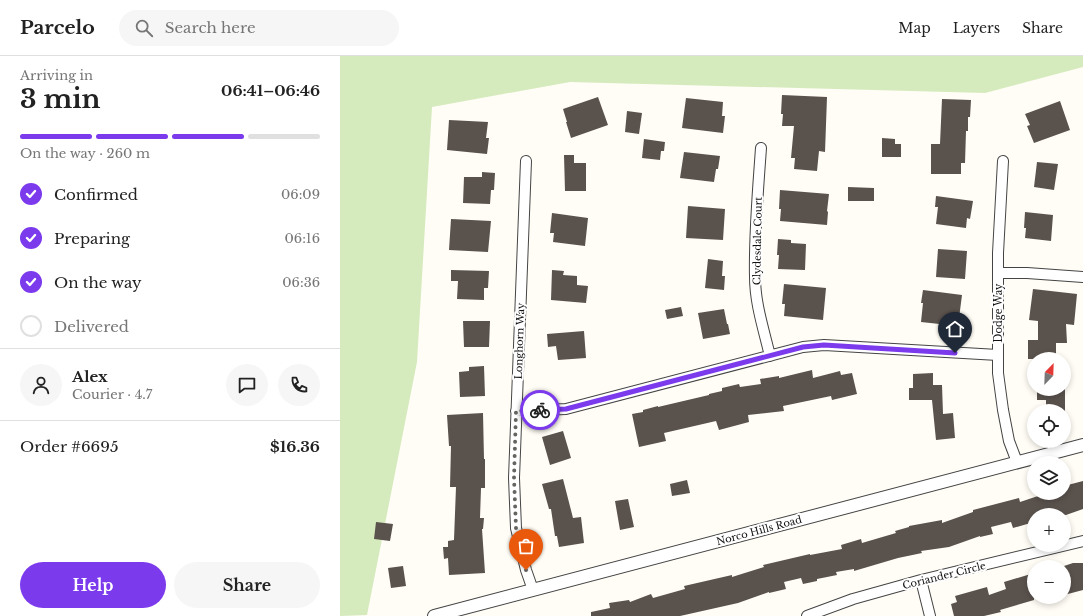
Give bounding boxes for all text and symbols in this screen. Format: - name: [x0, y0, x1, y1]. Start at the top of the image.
- search box: [119, 10, 399, 46]
- text: Parcelo: [20, 16, 95, 39]
- icon: search: [133, 17, 155, 39]
- text: Search here: [165, 18, 256, 37]
- text: Map: [898, 19, 931, 37]
- text: Layers: [953, 19, 1000, 37]
- text: Share: [1022, 19, 1063, 37]
- text: Arriving in: [20, 67, 93, 84]
- text: 06:41–06:46: [221, 81, 320, 100]
- text: 3 min: [20, 83, 101, 115]
- text: On the way · 260 m: [20, 145, 150, 162]
- icon: check: [20, 183, 42, 205]
- text: Confirmed: [54, 185, 138, 204]
- text: 06:09: [281, 186, 320, 203]
- street label: Clydesdale Court: [750, 196, 765, 285]
- icon: check: [20, 227, 42, 249]
- text: Preparing: [54, 229, 130, 248]
- text: 06:16: [284, 230, 320, 247]
- icon: check: [20, 271, 42, 293]
- text: On the way: [54, 273, 142, 292]
- text: 06:36: [282, 274, 320, 291]
- street label: Dodge Way: [992, 283, 1005, 342]
- street label: Longhorn Way: [512, 302, 527, 380]
- pin: [938, 312, 972, 353]
- text: Delivered: [54, 317, 129, 336]
- icon: home: [944, 318, 966, 340]
- north arrow: [1027, 352, 1071, 396]
- map controls: [1027, 352, 1071, 604]
- button: person: [20, 364, 62, 406]
- button: chat: [226, 364, 268, 406]
- button: phone: [278, 364, 320, 406]
- text: Alex: [72, 367, 108, 386]
- text: Courier · 4.7: [72, 386, 152, 403]
- courier: [520, 390, 560, 430]
- icon: bike: [529, 399, 551, 421]
- button: locate: [1027, 404, 1071, 448]
- text: Order #6695: [20, 437, 118, 456]
- text: $16.36: [270, 437, 320, 456]
- button: layers: [1027, 456, 1071, 500]
- button: +: [1027, 508, 1071, 552]
- street label: Norco Hills Road: [715, 513, 803, 548]
- pin: [509, 529, 543, 570]
- icon: bag: [515, 535, 537, 557]
- street label: Coriander Circle: [901, 559, 987, 592]
- button: −: [1027, 560, 1071, 604]
- button: Help: [20, 562, 166, 608]
- button: Share: [174, 562, 320, 608]

